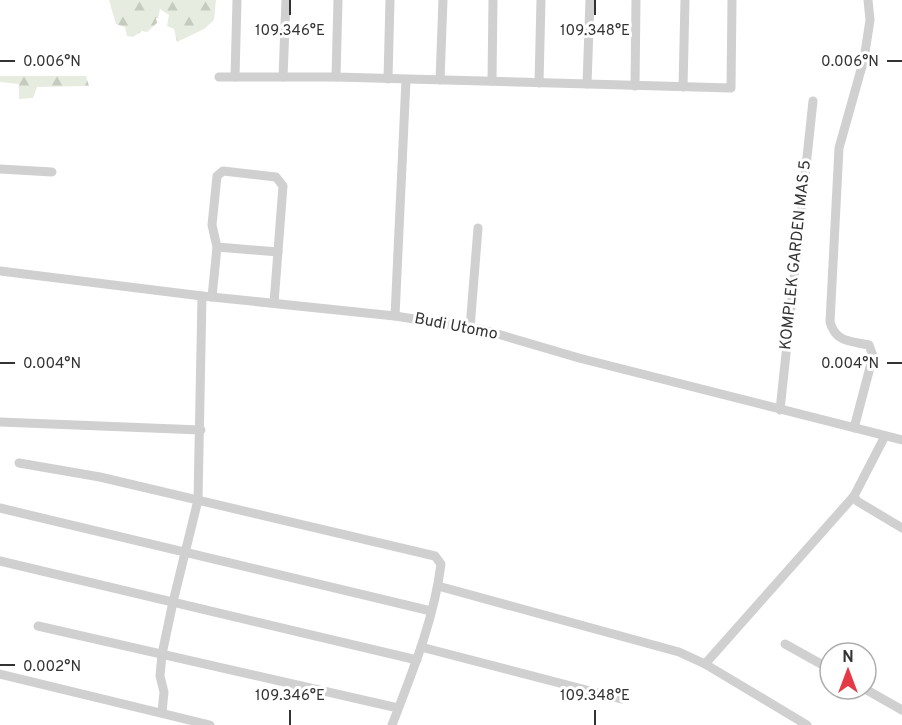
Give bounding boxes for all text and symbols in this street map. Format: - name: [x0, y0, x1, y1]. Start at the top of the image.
- text: 109.346°E: [255, 22, 325, 41]
- text: 109.348°E: [560, 22, 630, 41]
- text: 0.006°N: [23, 53, 81, 72]
- text: 0.006°N: [821, 53, 879, 72]
- street label: KOMPLEK GARDEN MAS 5: [776, 159, 816, 351]
- street label: Budi Utomo: [413, 309, 500, 345]
- text: 0.004°N: [23, 355, 81, 374]
- text: 0.004°N: [821, 355, 879, 374]
- north arrow: [818, 641, 878, 701]
- text: N: [842, 648, 854, 668]
- text: 0.002°N: [23, 658, 81, 677]
- text: 109.346°E: [255, 687, 325, 706]
- text: 109.348°E: [560, 687, 630, 706]

